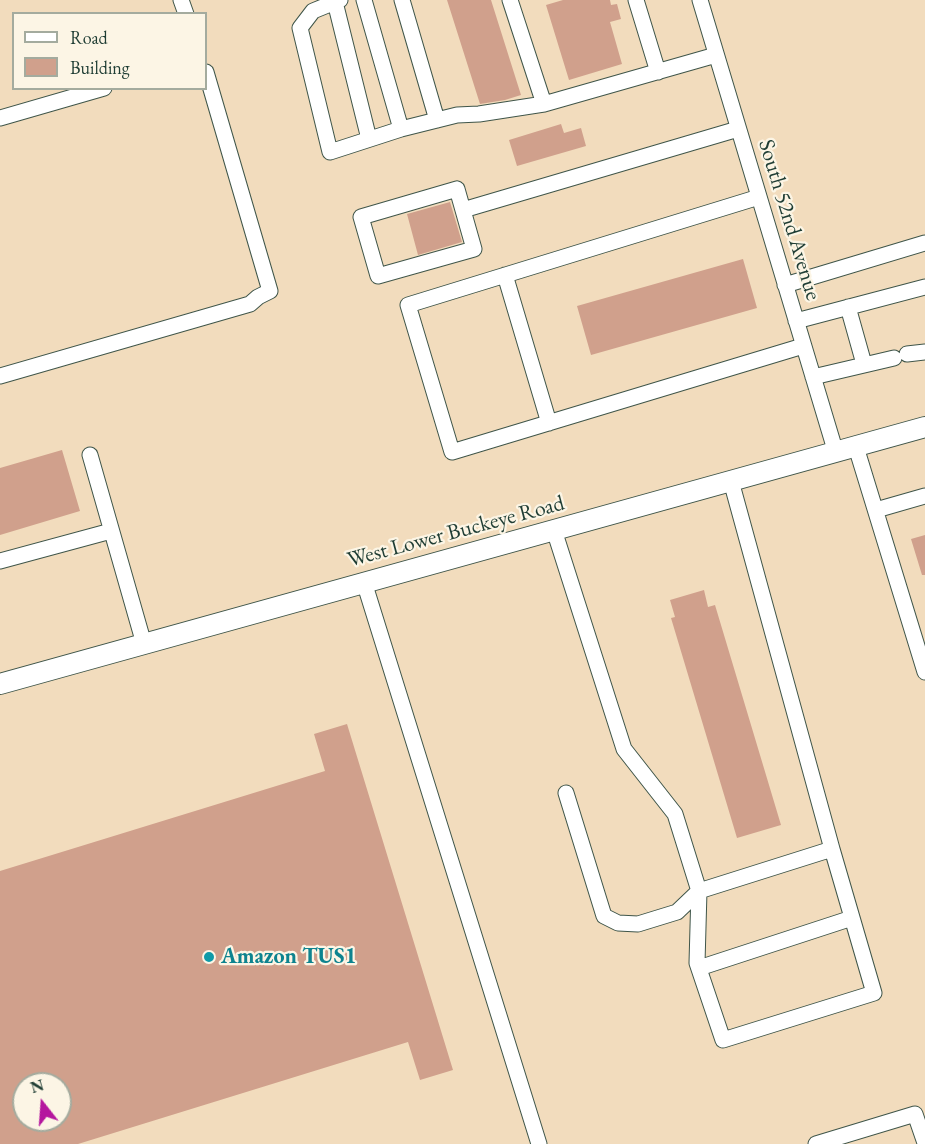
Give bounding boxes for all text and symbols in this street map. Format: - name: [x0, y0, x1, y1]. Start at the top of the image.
- legend: [12, 12, 207, 90]
- text: Road: [70, 26, 108, 49]
- text: Building: [70, 56, 130, 79]
- street label: South 52nd Avenue: [752, 136, 826, 304]
- street label: West Lower Buckeye Road: [345, 490, 567, 574]
- place label: Amazon TUS1: [221, 944, 356, 970]
- marker: Amazon TUS1: [202, 950, 216, 964]
- north arrow: [12, 1072, 72, 1132]
- text: N: [28, 1074, 46, 1098]

